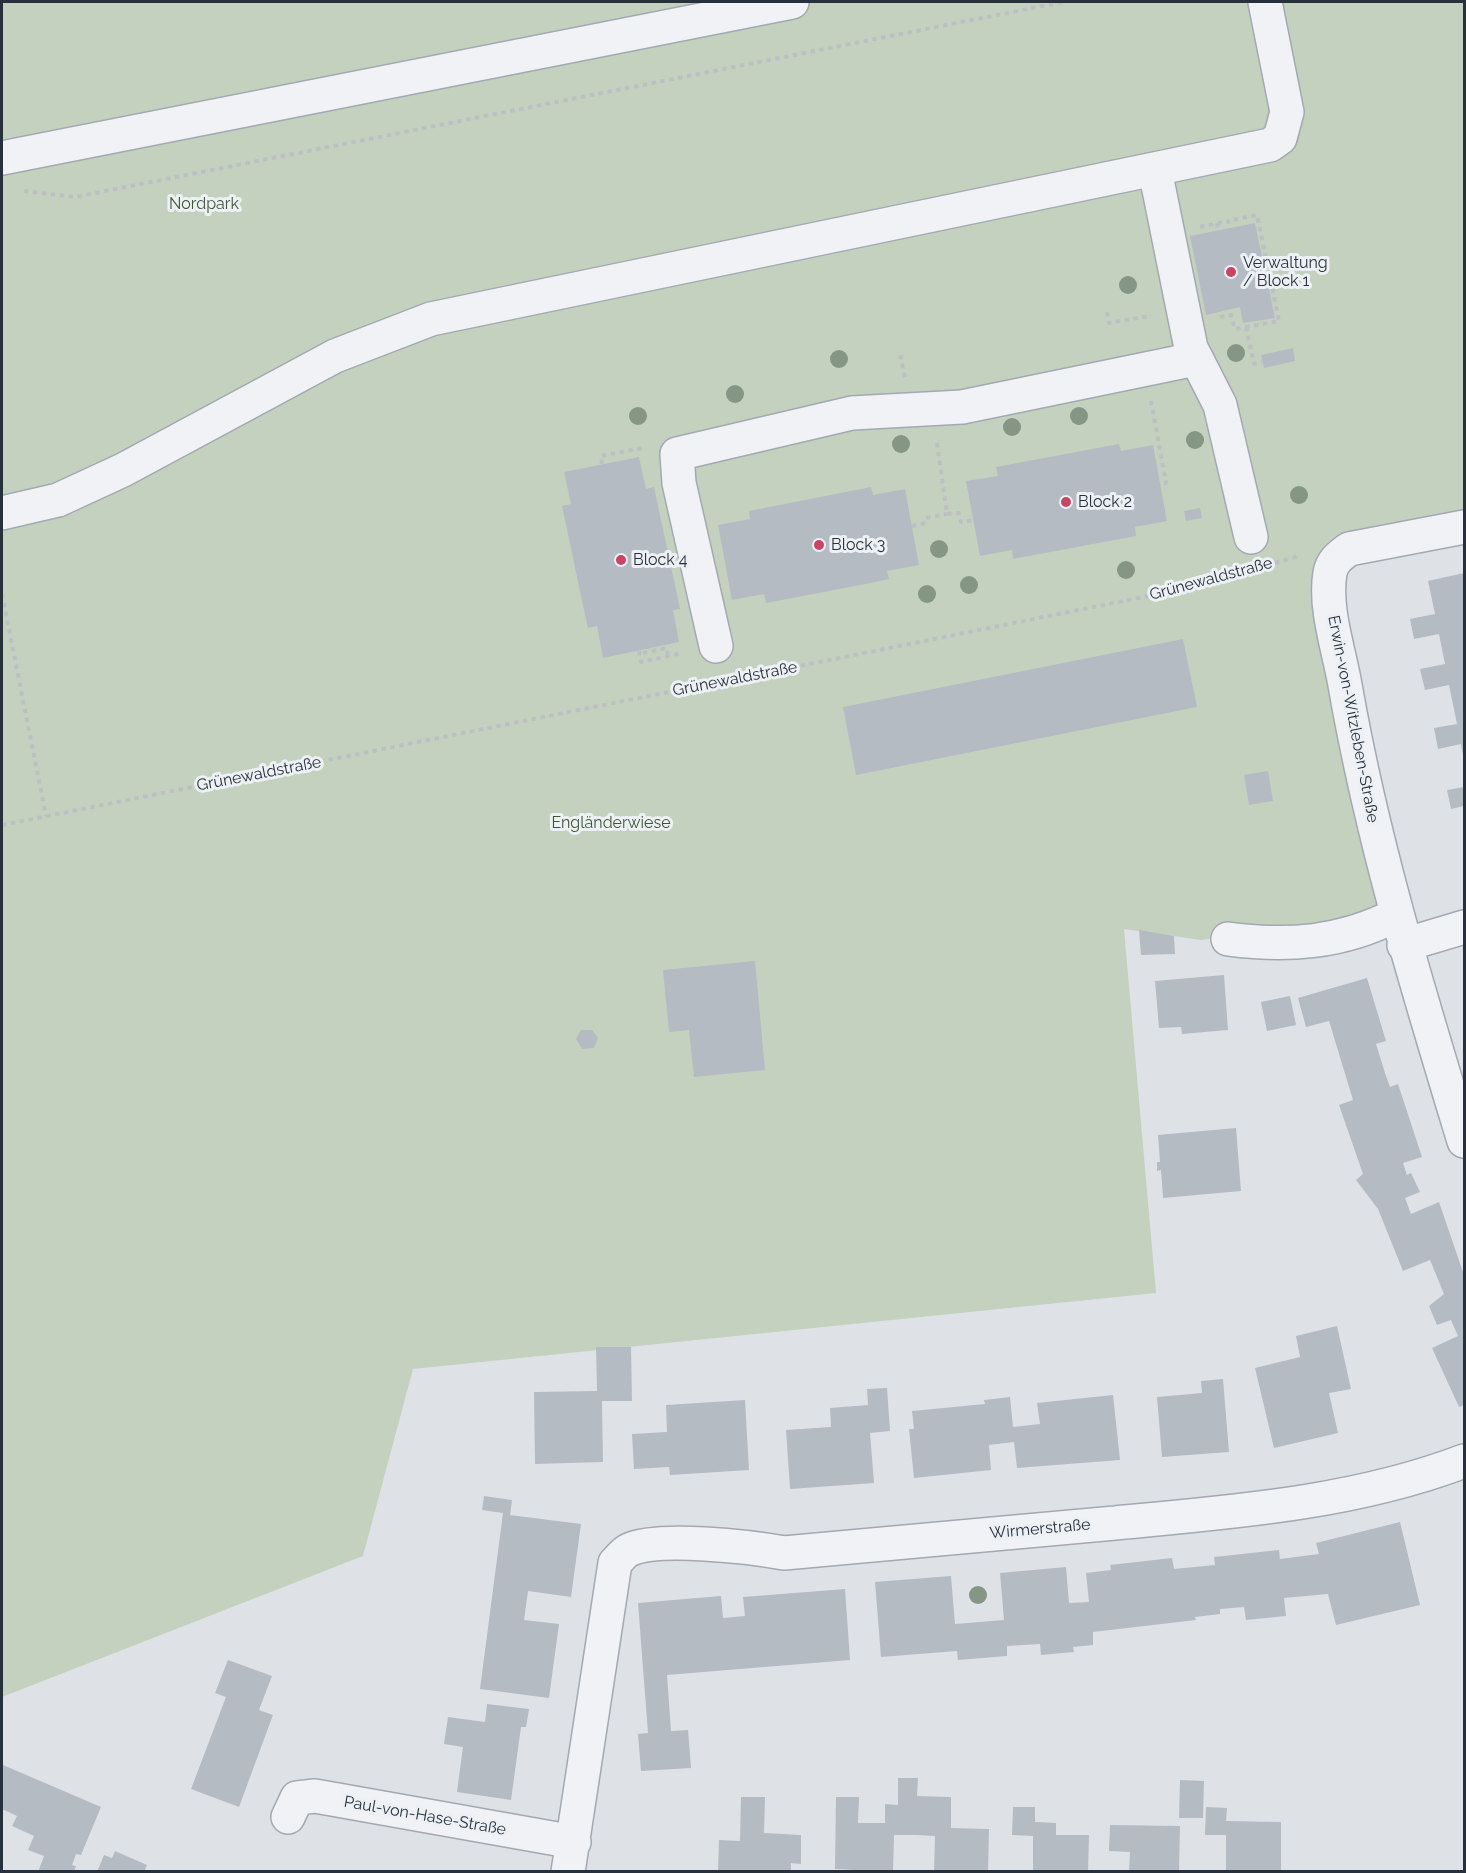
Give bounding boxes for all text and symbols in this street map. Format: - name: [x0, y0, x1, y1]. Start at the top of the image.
- park label: Nordpark: [169, 194, 239, 214]
- place label: Verwaltung / Block 1: [1243, 253, 1328, 291]
- marker: Verwaltung / Block 1: [1224, 265, 1238, 279]
- place label: Block 2: [1078, 492, 1132, 512]
- marker: Block 2: [1059, 495, 1073, 509]
- place label: Block 3: [831, 535, 885, 555]
- marker: Block 3: [812, 538, 826, 552]
- place label: Block 4: [633, 550, 688, 570]
- marker: Block 4: [614, 553, 628, 567]
- street label: Grünewaldstraße: [1147, 553, 1275, 605]
- street label: Erwin-von-Witzleben-Straße: [1323, 614, 1383, 824]
- street label: Grünewaldstraße: [671, 658, 799, 700]
- street label: Grünewaldstraße: [195, 753, 323, 795]
- park label: Engländerwiese: [551, 813, 671, 833]
- street label: Wirmerstraße: [989, 1515, 1091, 1543]
- street label: Paul-von-Hase-Straße: [342, 1792, 508, 1840]

